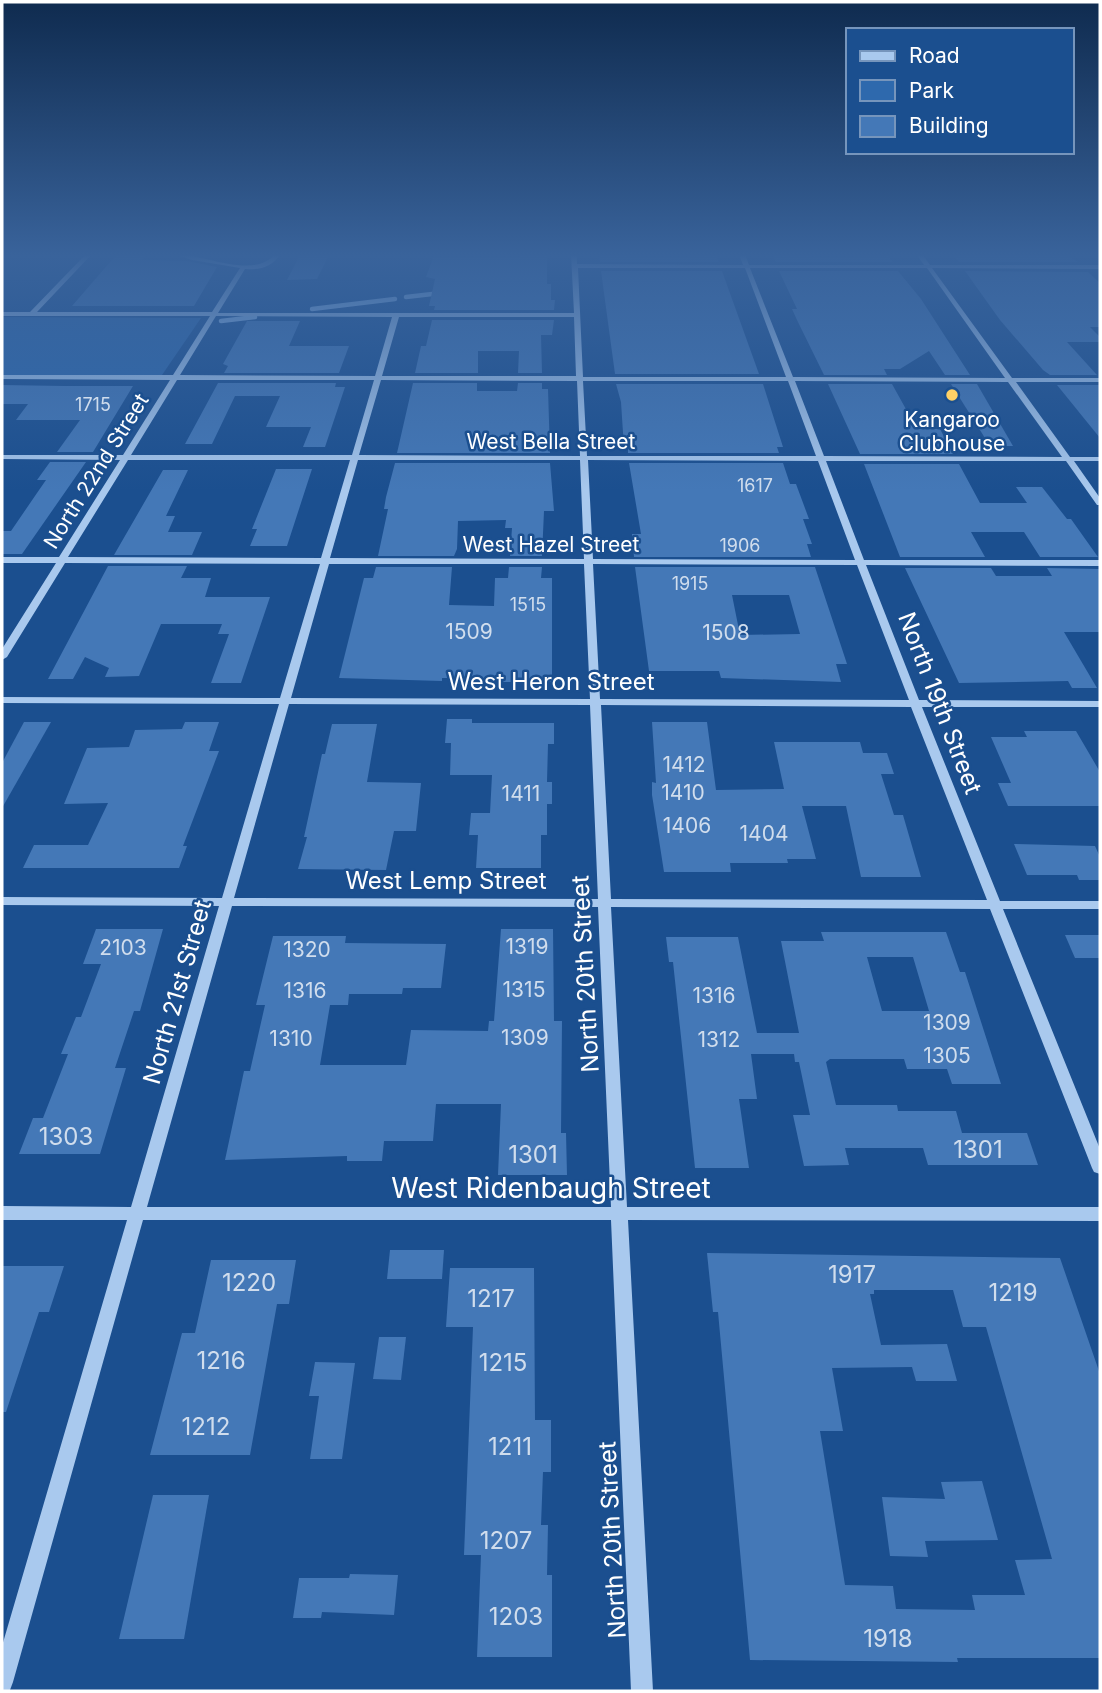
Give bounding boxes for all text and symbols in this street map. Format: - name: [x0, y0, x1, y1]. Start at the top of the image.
- legend: [846, 28, 1074, 154]
- text: Road: [909, 43, 960, 68]
- text: Park: [909, 78, 954, 103]
- text: Building: [909, 113, 989, 138]
- marker: Kangaroo Clubhouse: [944, 387, 960, 403]
- street label: North 22nd Street: [38, 389, 154, 553]
- house number: 1715: [75, 394, 111, 415]
- place label: Kangaroo Clubhouse: [899, 407, 1005, 456]
- street label: West Bella Street: [467, 429, 636, 454]
- house number: 1617: [737, 475, 773, 496]
- street label: West Hazel Street: [463, 532, 640, 557]
- house number: 1906: [719, 535, 761, 556]
- house number: 1915: [672, 573, 708, 594]
- house number: 1515: [510, 594, 546, 615]
- street label: North 19th Street: [892, 608, 988, 798]
- house number: 1509: [445, 619, 493, 644]
- house number: 1508: [702, 620, 750, 645]
- street label: West Heron Street: [447, 667, 655, 696]
- house number: 1412: [662, 752, 706, 777]
- house number: 1410: [661, 780, 705, 805]
- house number: 1411: [502, 781, 540, 806]
- house number: 1406: [663, 813, 711, 838]
- house number: 1404: [740, 821, 788, 846]
- street label: West Lemp Street: [345, 866, 547, 895]
- street label: North 20th Street: [565, 875, 605, 1073]
- street label: North 21st Street: [137, 897, 217, 1087]
- house number: 1319: [505, 934, 549, 959]
- house number: 2103: [99, 935, 147, 960]
- house number: 1320: [283, 937, 331, 962]
- house number: 1315: [503, 977, 545, 1002]
- house number: 1316: [283, 978, 327, 1003]
- house number: 1316: [692, 983, 736, 1008]
- house number: 1309: [923, 1010, 971, 1035]
- house number: 1309: [501, 1025, 549, 1050]
- house number: 1310: [269, 1026, 313, 1051]
- house number: 1312: [698, 1027, 740, 1052]
- house number: 1305: [923, 1043, 971, 1068]
- house number: 1303: [39, 1122, 93, 1151]
- house number: 1301: [953, 1135, 1003, 1164]
- house number: 1301: [508, 1140, 558, 1169]
- street label: West Ridenbaugh Street: [391, 1171, 711, 1205]
- house number: 1917: [828, 1260, 876, 1289]
- house number: 1220: [222, 1268, 276, 1297]
- house number: 1219: [988, 1278, 1038, 1307]
- house number: 1217: [467, 1284, 515, 1313]
- house number: 1216: [196, 1346, 246, 1375]
- house number: 1215: [479, 1348, 527, 1377]
- house number: 1212: [182, 1412, 230, 1441]
- house number: 1211: [488, 1432, 532, 1461]
- street label: North 20th Street: [592, 1441, 632, 1639]
- house number: 1207: [480, 1526, 532, 1555]
- house number: 1203: [489, 1602, 543, 1631]
- house number: 1918: [863, 1624, 913, 1653]

